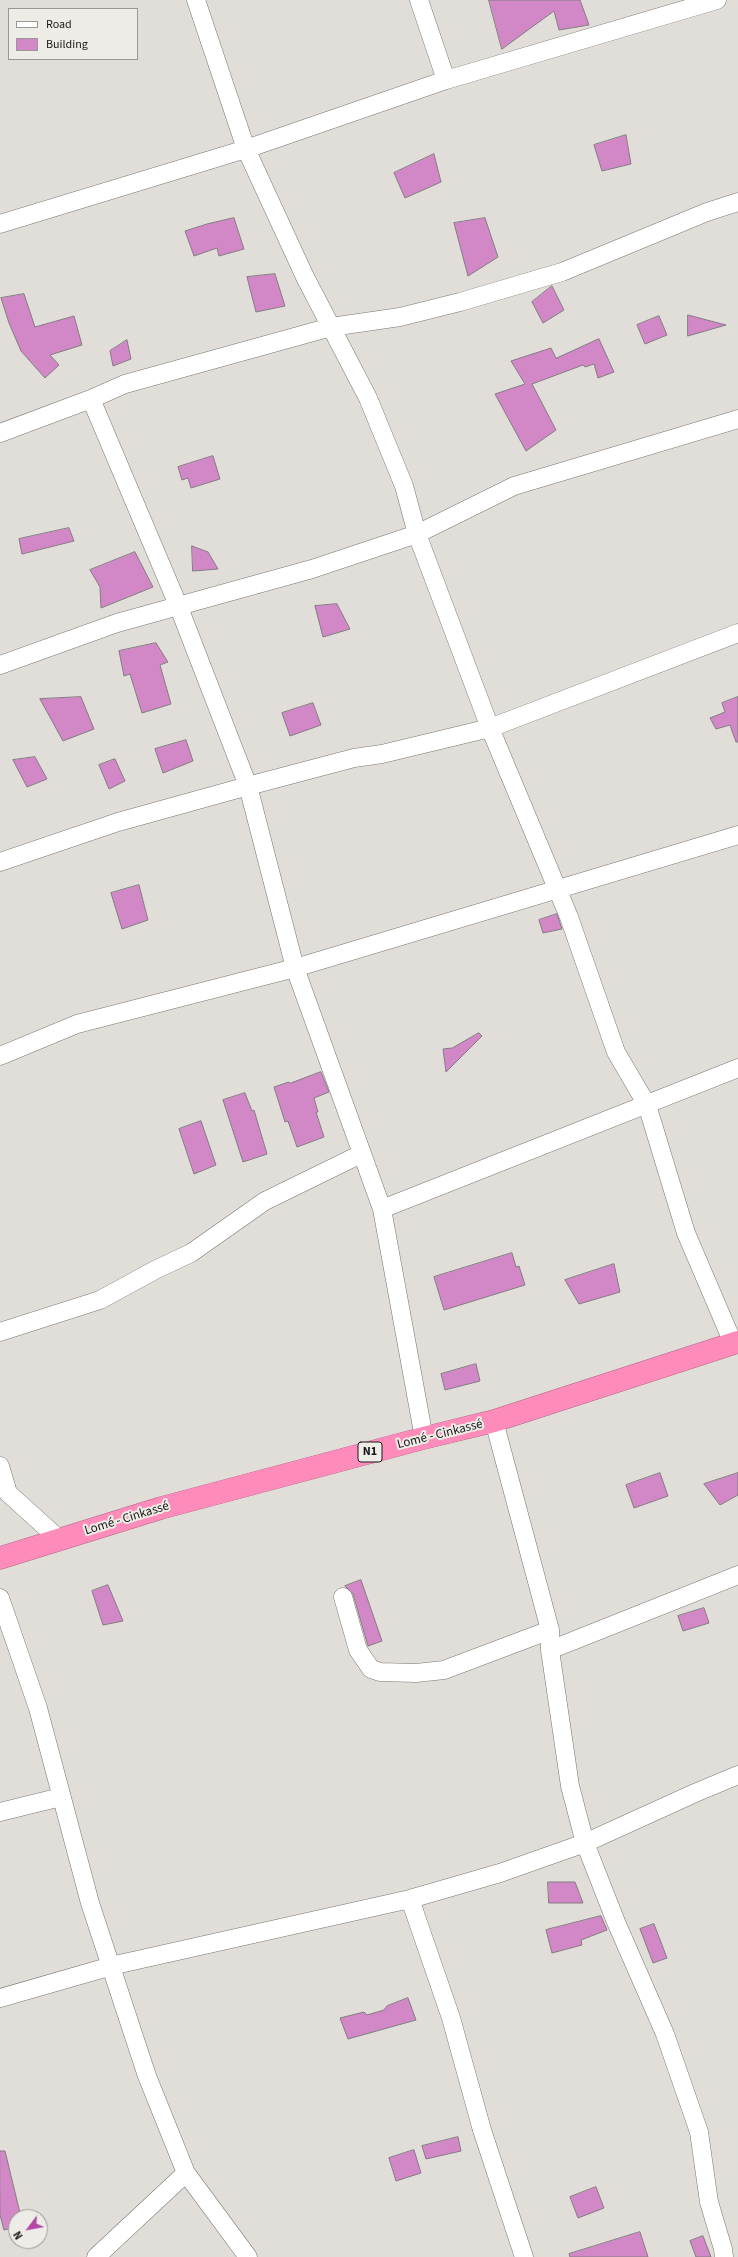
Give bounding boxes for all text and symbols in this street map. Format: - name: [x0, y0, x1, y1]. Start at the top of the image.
- legend: [8, 8, 138, 60]
- text: Road: [46, 16, 72, 33]
- text: Building: [46, 36, 88, 53]
- street label: Lomé - Cinkassé: [396, 1417, 484, 1453]
- road number: N1: [358, 1442, 382, 1462]
- street label: Lomé - Cinkassé: [83, 1499, 171, 1539]
- north arrow: [8, 2209, 48, 2249]
- text: N: [10, 2228, 27, 2242]

